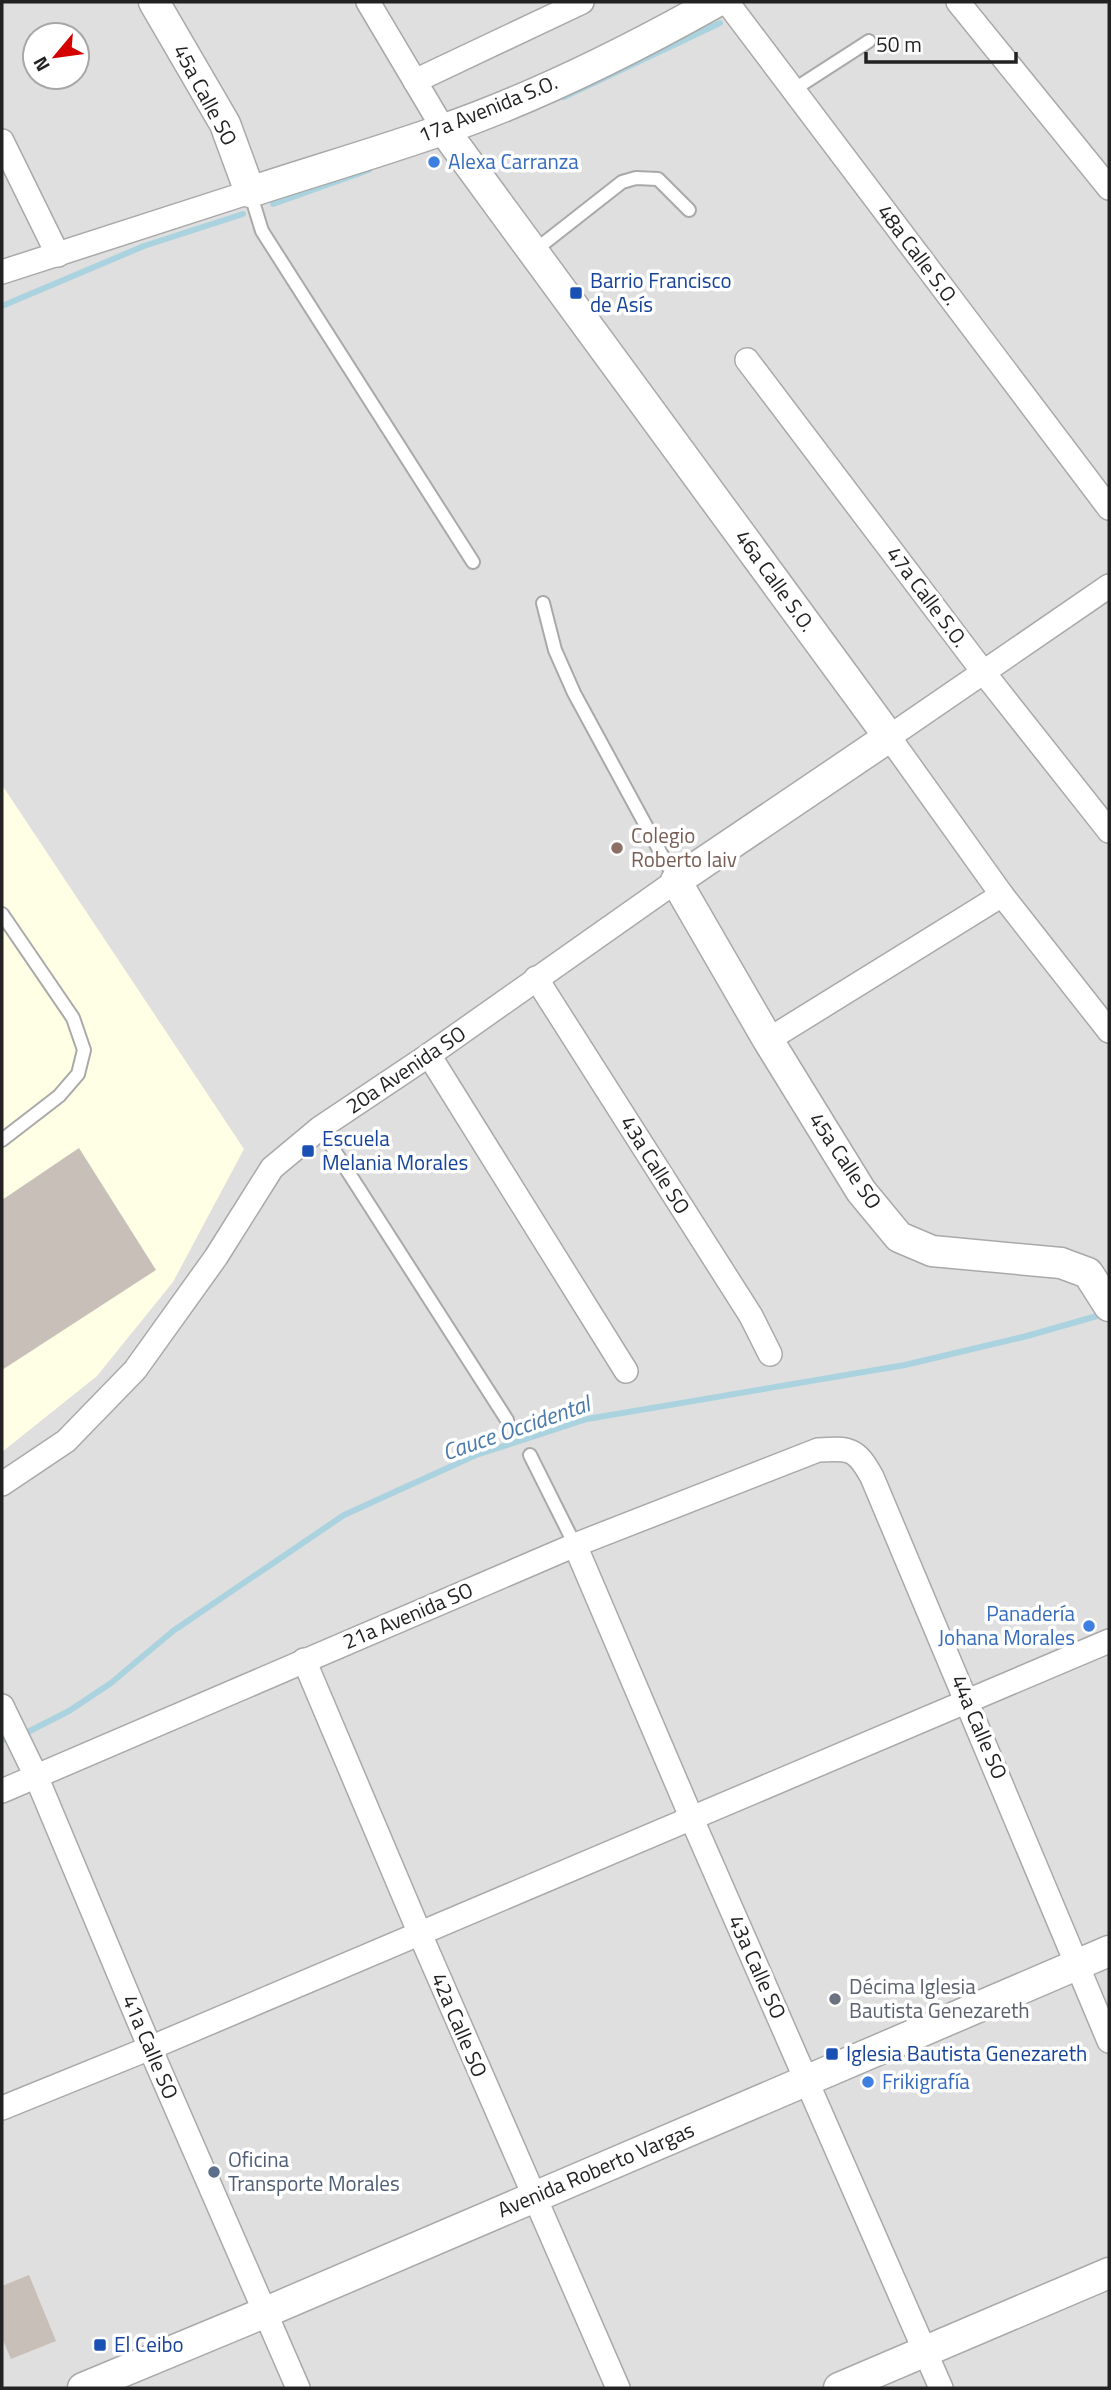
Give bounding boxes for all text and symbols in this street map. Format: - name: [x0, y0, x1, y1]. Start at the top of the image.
- north arrow: [21, 21, 91, 91]
- scale bar: [866, 21, 1016, 65]
- text: 50 m: [876, 28, 922, 60]
- street label: 45a Calle SO: [166, 38, 246, 151]
- text: N: [25, 52, 57, 77]
- street label: 17a Avenida S.O.: [413, 66, 562, 150]
- place label: Alexa Carranza: [448, 145, 579, 177]
- marker: Alexa Carranza: [426, 154, 442, 170]
- street label: 48a Calle S.O.: [870, 197, 968, 312]
- place label: Barrio Francisco de Asís: [590, 264, 732, 320]
- marker: Barrio Francisco de Asís: [568, 285, 584, 301]
- street label: 46a Calle S.O.: [728, 523, 824, 638]
- street label: 47a Calle S.O.: [879, 539, 977, 654]
- place label: Colegio Roberto laiv: [631, 819, 737, 875]
- marker: Colegio Roberto laiv: [609, 840, 625, 856]
- street label: 20a Avenida SO: [339, 1017, 472, 1121]
- street label: 45a Calle SO: [802, 1106, 890, 1215]
- street label: 43a Calle SO: [613, 1109, 699, 1220]
- place label: Escuela Melania Morales: [322, 1122, 468, 1178]
- marker: Escuela Melania Morales: [300, 1143, 316, 1159]
- water label: Cauce Occidental: [437, 1385, 597, 1469]
- street label: 21a Avenida SO: [338, 1573, 478, 1657]
- place label: Panadería Johana Morales: [938, 1597, 1075, 1653]
- marker: Panadería Johana Morales: [1081, 1618, 1097, 1634]
- street label: 44a Calle SO: [944, 1669, 1016, 1784]
- street label: 43a Calle SO: [721, 1909, 795, 2024]
- street label: 42a Calle SO: [424, 1967, 496, 2082]
- place label: Décima Iglesia Bautista Genezareth: [849, 1970, 1030, 2026]
- street label: 41a Calle SO: [115, 1989, 187, 2104]
- marker: Décima Iglesia Bautista Genezareth: [827, 1991, 843, 2007]
- place label: Iglesia Bautista Genezareth: [846, 2037, 1087, 2069]
- marker: Iglesia Bautista Genezareth: [824, 2046, 840, 2062]
- place label: Frikigrafía: [882, 2065, 970, 2097]
- marker: Frikigrafía: [860, 2074, 876, 2090]
- street label: Avenida Roberto Vargas: [492, 2113, 699, 2225]
- place label: Oficina Transporte Morales: [228, 2143, 400, 2199]
- marker: Oficina Transporte Morales: [206, 2164, 222, 2180]
- place label: El Ceibo: [114, 2328, 184, 2360]
- marker: El Ceibo: [92, 2337, 108, 2353]

